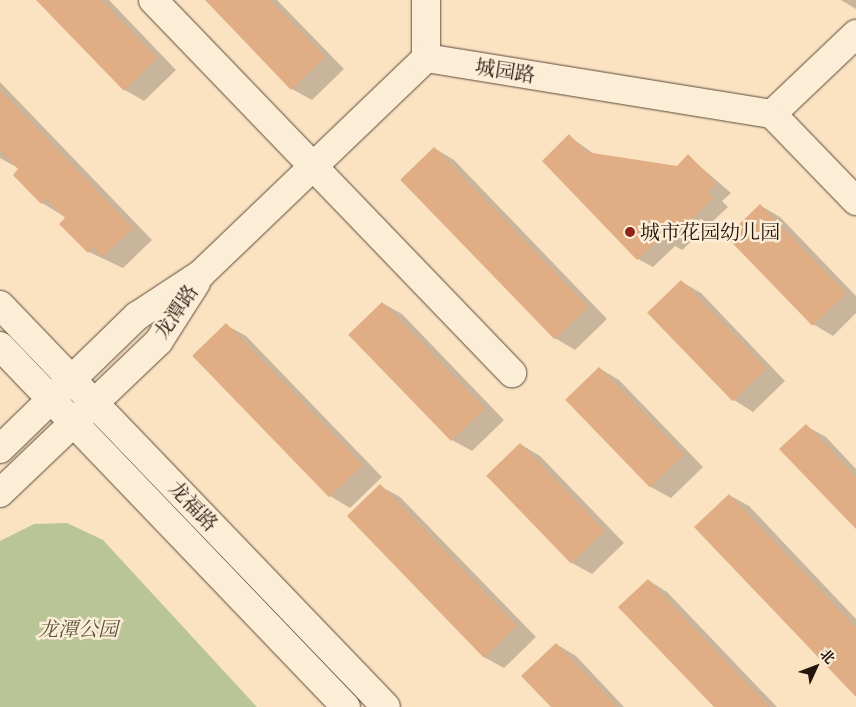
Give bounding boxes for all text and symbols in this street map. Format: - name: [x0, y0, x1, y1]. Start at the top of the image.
- street label: 城园路: [473, 54, 537, 88]
- place label: 城市花园幼儿园: [640, 220, 780, 244]
- marker: 城市花园幼儿园: [624, 226, 636, 238]
- street label: 龙潭路: [149, 280, 203, 344]
- street label: 龙福路: [164, 476, 222, 536]
- park label: 龙潭公园: [38, 617, 118, 641]
- north arrow: [791, 642, 841, 692]
- text: 北: [816, 646, 838, 667]

